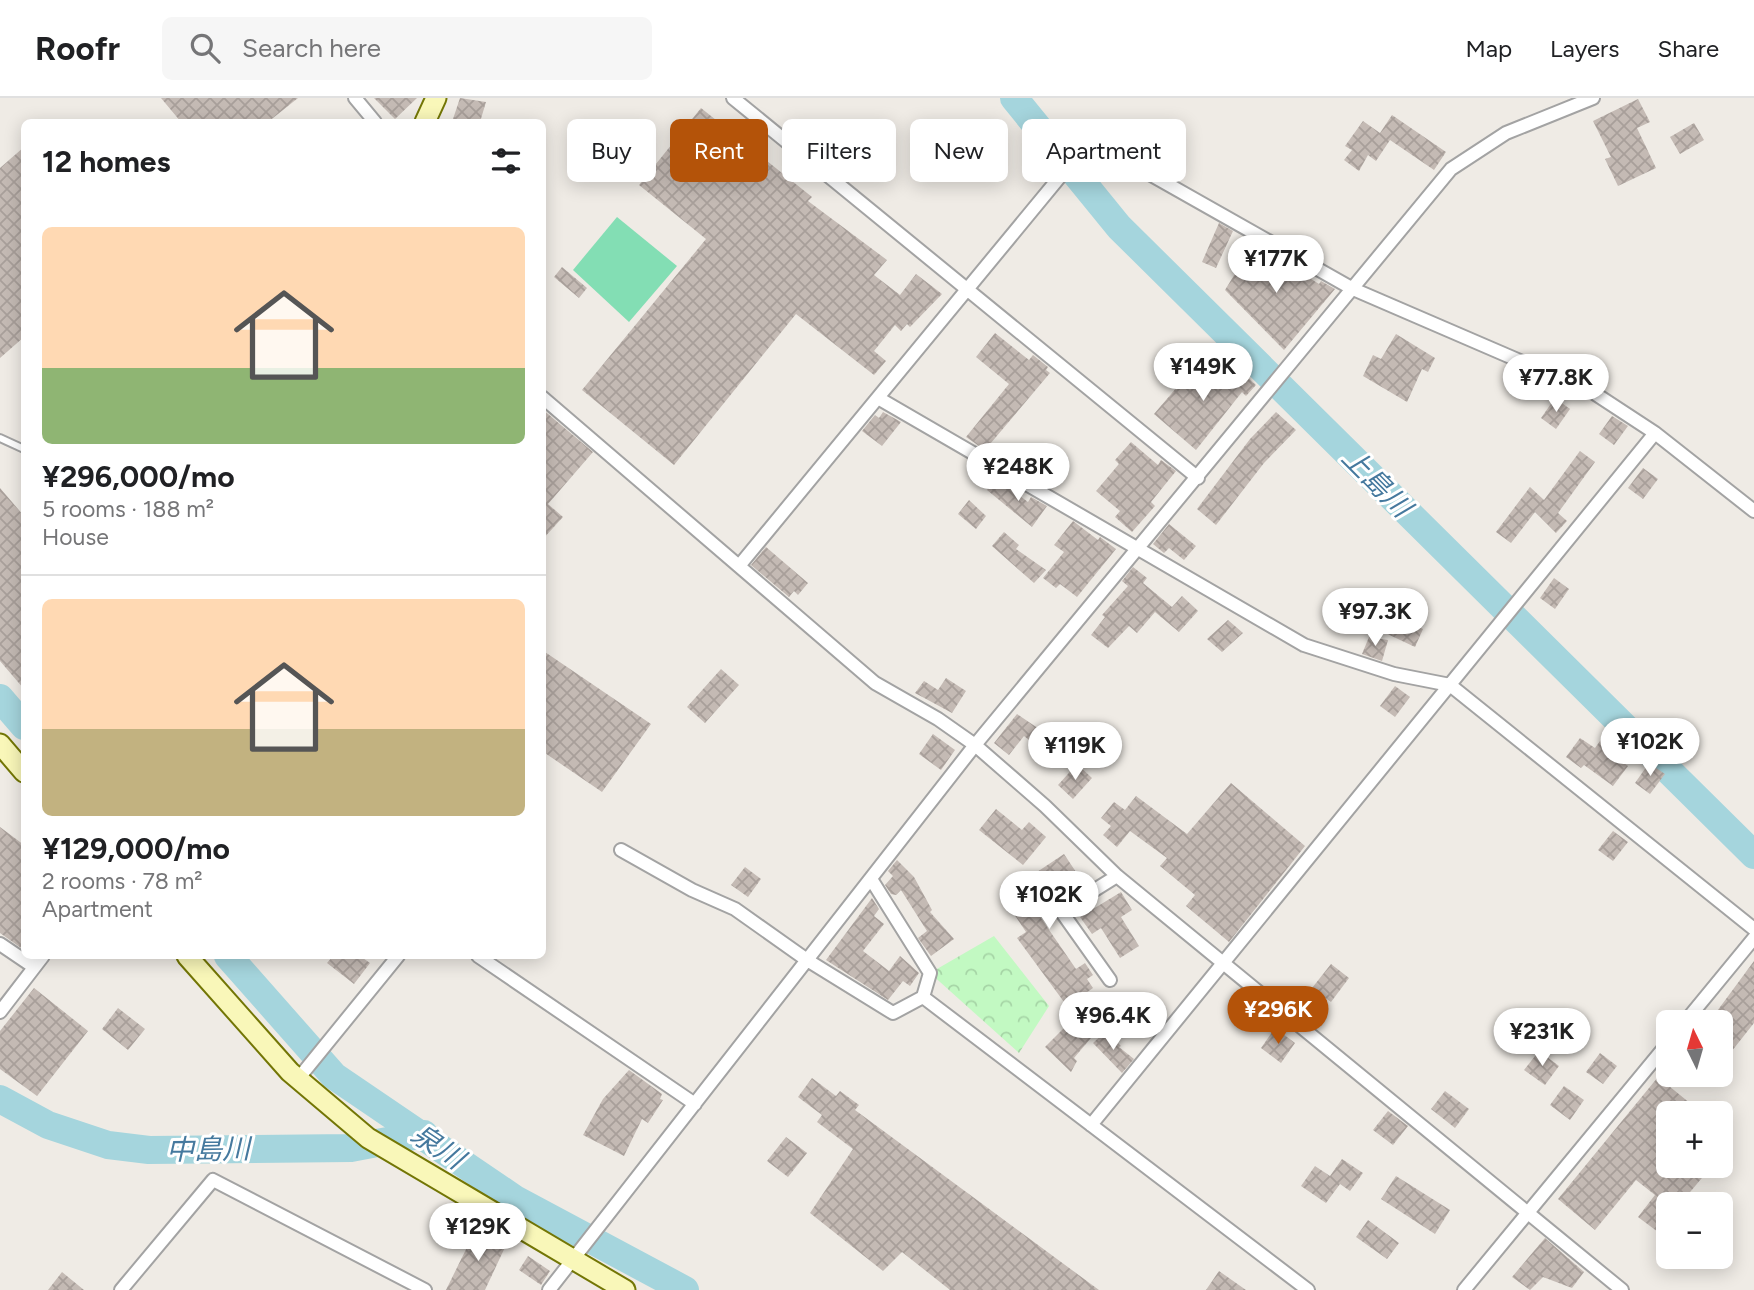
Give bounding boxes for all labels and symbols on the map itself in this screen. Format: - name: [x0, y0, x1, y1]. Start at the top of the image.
- pin: ¥177K: [1227, 236, 1325, 295]
- pin: ¥149K: [1154, 344, 1252, 403]
- pin: ¥77.8K: [1499, 354, 1613, 414]
- water label: 上島川: [1335, 440, 1421, 526]
- pin: ¥248K: [969, 444, 1067, 503]
- pin: ¥97.3K: [1318, 588, 1432, 648]
- pin: ¥102K: [1601, 718, 1699, 778]
- pin: ¥119K: [1026, 722, 1124, 782]
- pin: ¥102K: [1000, 872, 1098, 931]
- pin: ¥296K: [1229, 986, 1327, 1046]
- pin: ¥96.4K: [1056, 992, 1170, 1052]
- pin: ¥231K: [1493, 1009, 1591, 1068]
- north arrow: [1656, 1010, 1732, 1087]
- water label: 泉川: [405, 1116, 473, 1177]
- water label: 中島川: [166, 1131, 253, 1167]
- pin: ¥129K: [429, 1204, 527, 1263]

